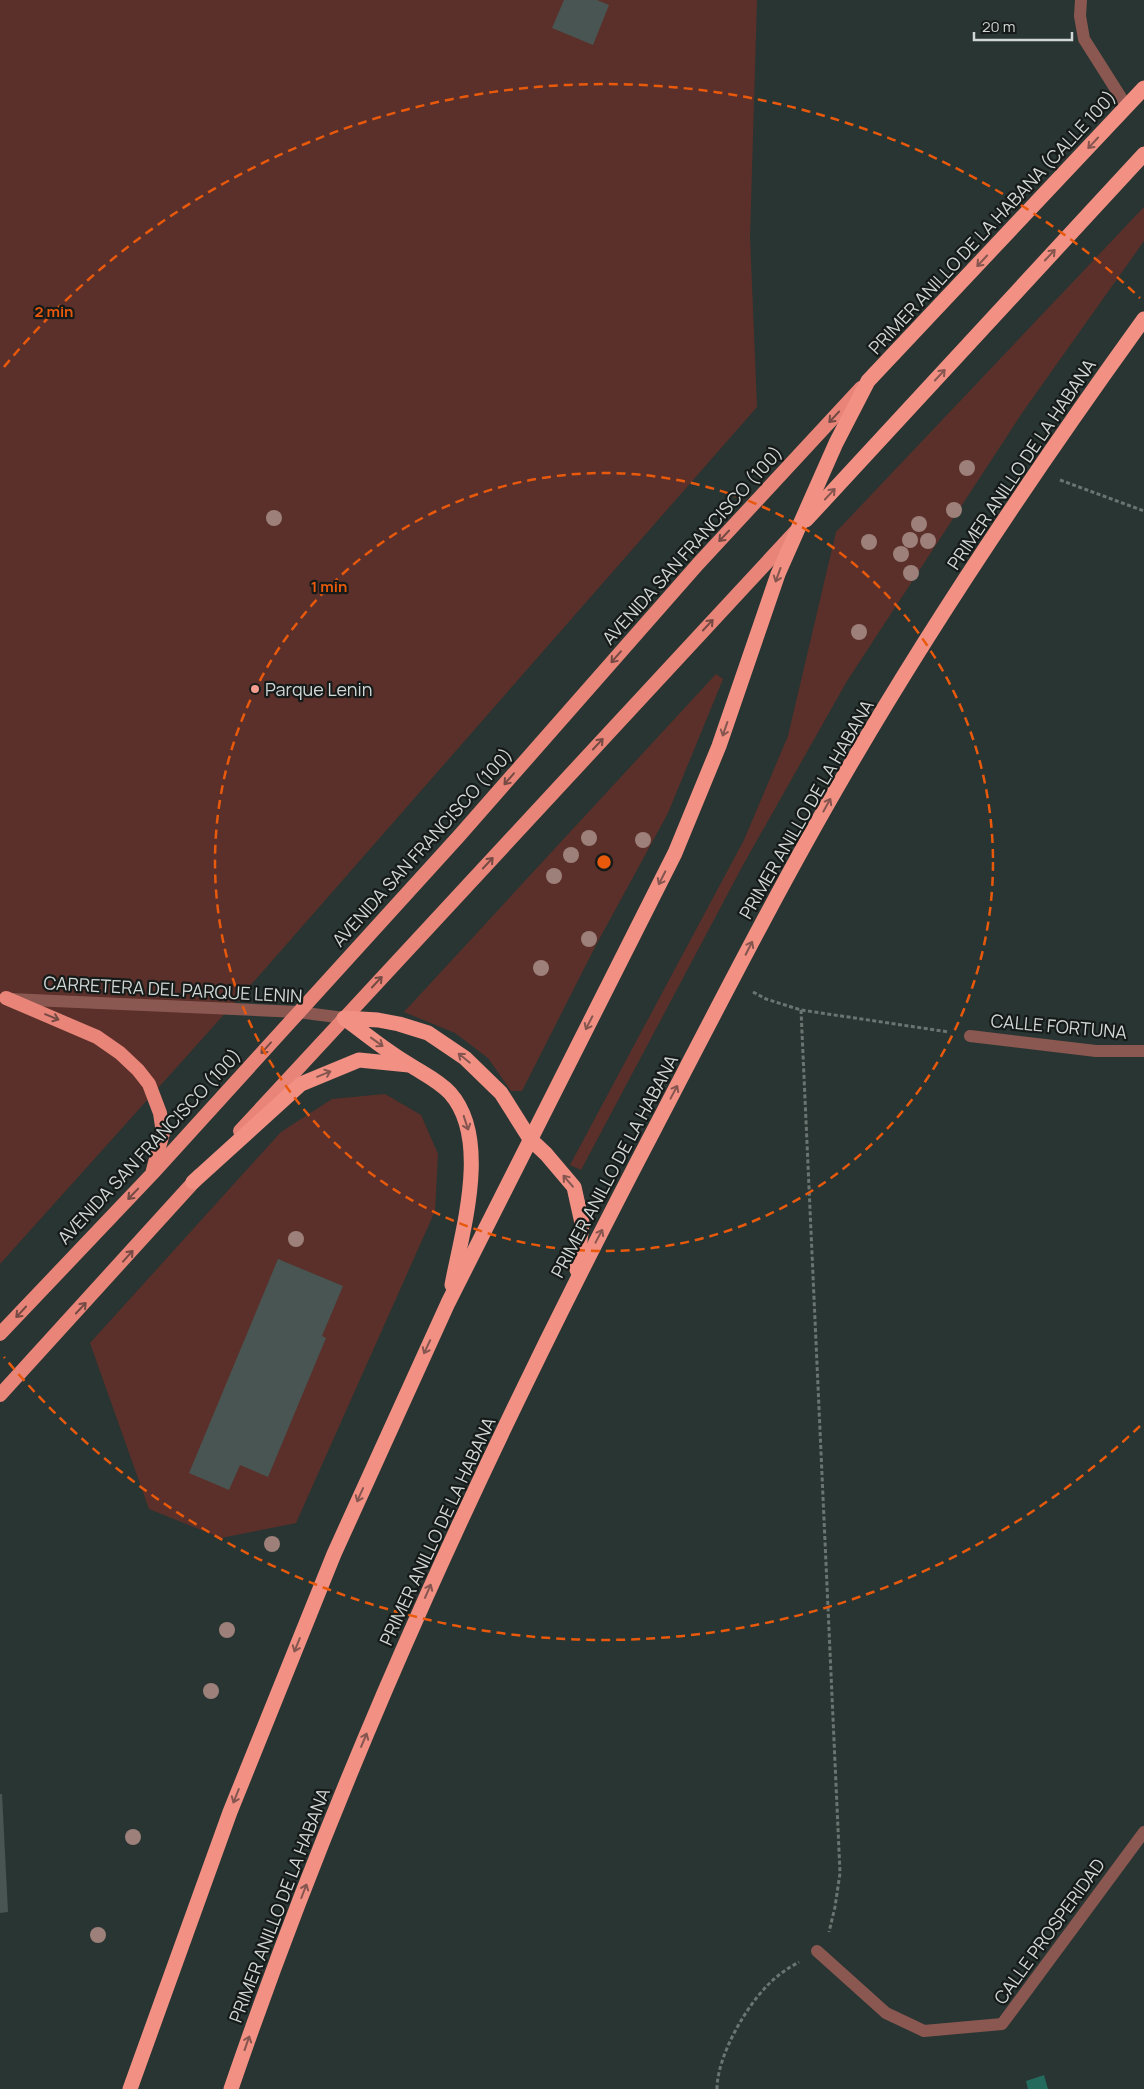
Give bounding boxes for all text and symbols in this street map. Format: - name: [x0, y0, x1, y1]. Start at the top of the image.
- scale bar: [974, 10, 1072, 42]
- text: 20 m: [982, 16, 1015, 37]
- street label: PRIMER ANILLO DE LA HABANA (CALLE 100): [863, 85, 1121, 359]
- one-way arrow: [1087, 136, 1099, 149]
- one-way arrow: [1044, 249, 1056, 262]
- one-way arrow: [976, 254, 988, 267]
- text: 2 min: [34, 301, 74, 322]
- street label: PRIMER ANILLO DE LA HABANA: [941, 353, 1101, 574]
- one-way arrow: [934, 368, 946, 381]
- one-way arrow: [829, 410, 841, 423]
- street label: AVENIDA SAN FRANCISCO (100): [596, 441, 788, 649]
- one-way arrow: [824, 488, 836, 501]
- one-way arrow: [718, 529, 730, 542]
- one-way arrow: [773, 567, 782, 582]
- text: 1 min: [311, 576, 347, 597]
- one-way arrow: [702, 618, 714, 631]
- one-way arrow: [610, 651, 621, 664]
- place label: Parque Lenin: [265, 677, 372, 701]
- marker: Parque Lenin: [249, 683, 261, 695]
- street label: PRIMER ANILLO DE LA HABANA: [733, 695, 879, 923]
- one-way arrow: [720, 720, 729, 736]
- one-way arrow: [592, 737, 604, 750]
- street label: AVENIDA SAN FRANCISCO (100): [326, 743, 518, 951]
- one-way arrow: [503, 773, 514, 786]
- one-way arrow: [823, 798, 833, 813]
- centre of rings: [595, 853, 613, 871]
- one-way arrow: [482, 857, 494, 870]
- one-way arrow: [657, 870, 666, 885]
- one-way arrow: [744, 940, 754, 955]
- street label: CARRETERA DEL PARQUE LENIN: [43, 970, 303, 1008]
- one-way arrow: [371, 976, 383, 989]
- street label: CALLE FORTUNA: [990, 1008, 1129, 1044]
- one-way arrow: [44, 1013, 59, 1022]
- one-way arrow: [584, 1015, 593, 1030]
- one-way arrow: [370, 1037, 384, 1047]
- one-way arrow: [260, 1041, 272, 1054]
- street label: AVENIDA SAN FRANCISCO (100): [52, 1043, 246, 1249]
- street label: PRIMER ANILLO DE LA HABANA: [545, 1050, 683, 1282]
- one-way arrow: [458, 1052, 471, 1063]
- one-way arrow: [316, 1069, 332, 1078]
- one-way arrow: [669, 1084, 679, 1099]
- one-way arrow: [462, 1115, 471, 1131]
- one-way arrow: [563, 1174, 574, 1187]
- one-way arrow: [127, 1187, 139, 1200]
- one-way arrow: [594, 1229, 604, 1243]
- one-way arrow: [122, 1249, 133, 1262]
- one-way arrow: [75, 1301, 87, 1314]
- one-way arrow: [15, 1305, 27, 1318]
- one-way arrow: [422, 1339, 432, 1354]
- street label: PRIMER ANILLO DE LA HABANA: [373, 1412, 501, 1649]
- one-way arrow: [354, 1487, 364, 1502]
- one-way arrow: [424, 1584, 434, 1599]
- one-way arrow: [292, 1637, 301, 1652]
- one-way arrow: [360, 1733, 370, 1748]
- street label: PRIMER ANILLO DE LA HABANA: [223, 1784, 335, 2026]
- one-way arrow: [231, 1788, 241, 1803]
- street label: CALLE PROSPERIDAD: [988, 1853, 1110, 2009]
- one-way arrow: [300, 1884, 310, 1899]
- one-way arrow: [242, 2035, 252, 2051]

